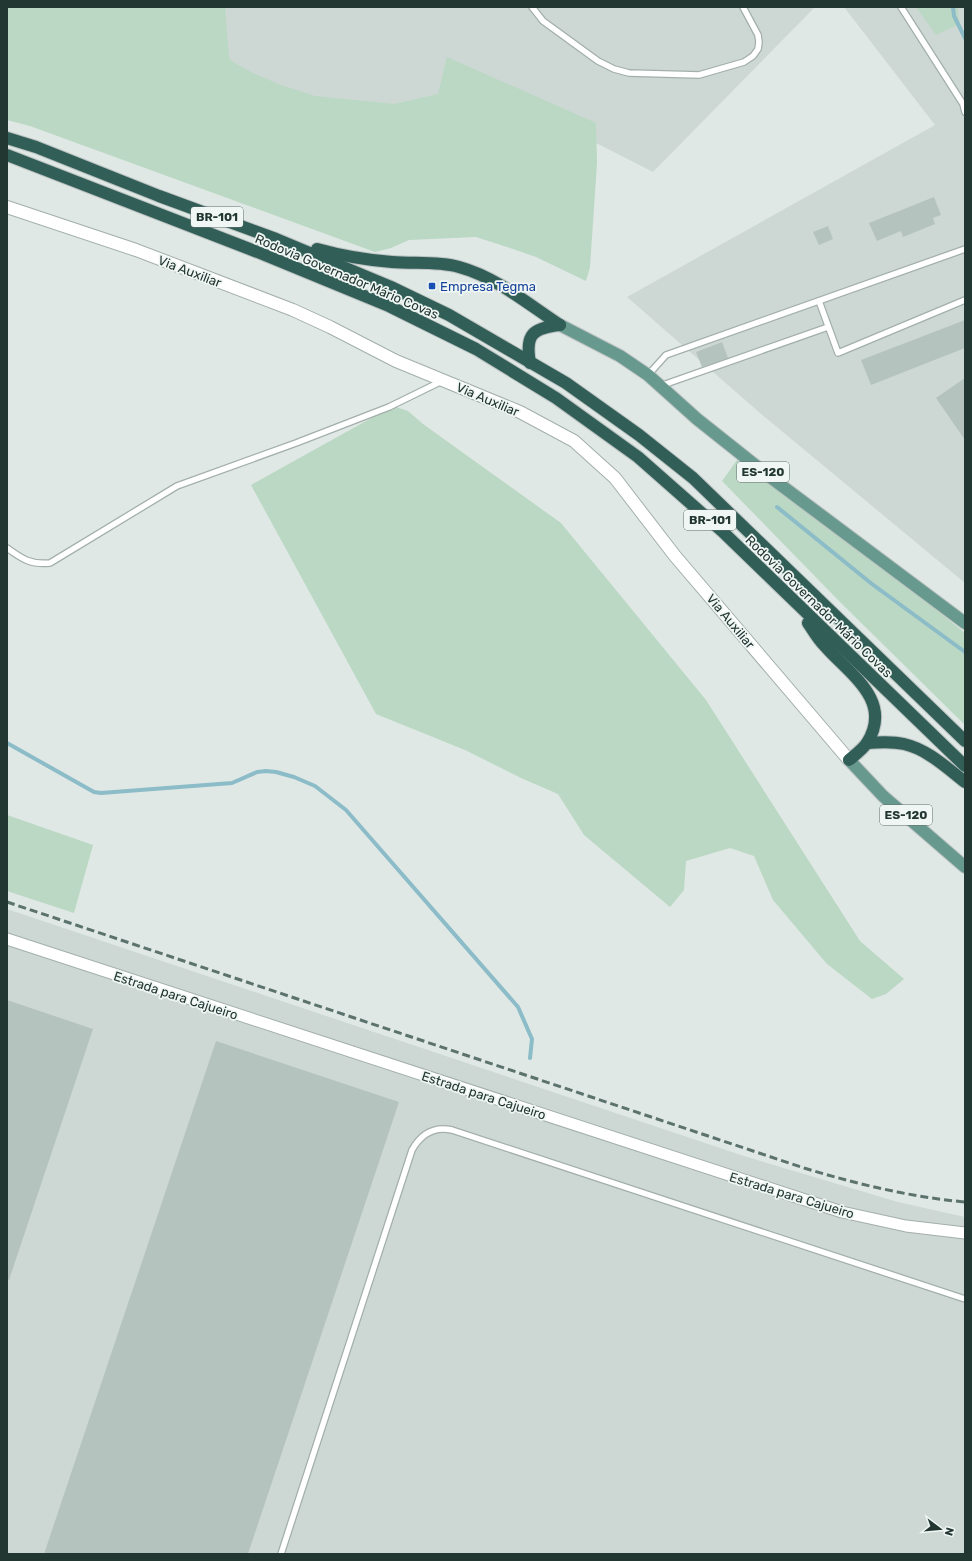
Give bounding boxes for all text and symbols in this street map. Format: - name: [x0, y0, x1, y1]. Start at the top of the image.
- road number: BR-101: [191, 207, 243, 227]
- street label: Rodovia Governador Mário Covas: [253, 231, 441, 322]
- street label: Via Auxiliar: [156, 253, 224, 290]
- place label: Empresa Tegma: [440, 279, 536, 295]
- marker: Empresa Tegma: [427, 281, 437, 291]
- street label: Via Auxiliar: [454, 380, 521, 419]
- road number: ES-120: [737, 462, 789, 482]
- road number: BR-101: [684, 510, 736, 530]
- street label: Rodovia Governador Mário Covas: [742, 532, 895, 681]
- street label: Via Auxiliar: [703, 591, 758, 652]
- road number: ES-120: [880, 805, 932, 825]
- street label: Estrada para Cajueiro: [112, 968, 240, 1023]
- street label: Estrada para Cajueiro: [420, 1068, 548, 1123]
- street label: Estrada para Cajueiro: [728, 1169, 856, 1222]
- north arrow: [920, 1509, 960, 1549]
- text: N: [942, 1526, 956, 1537]

